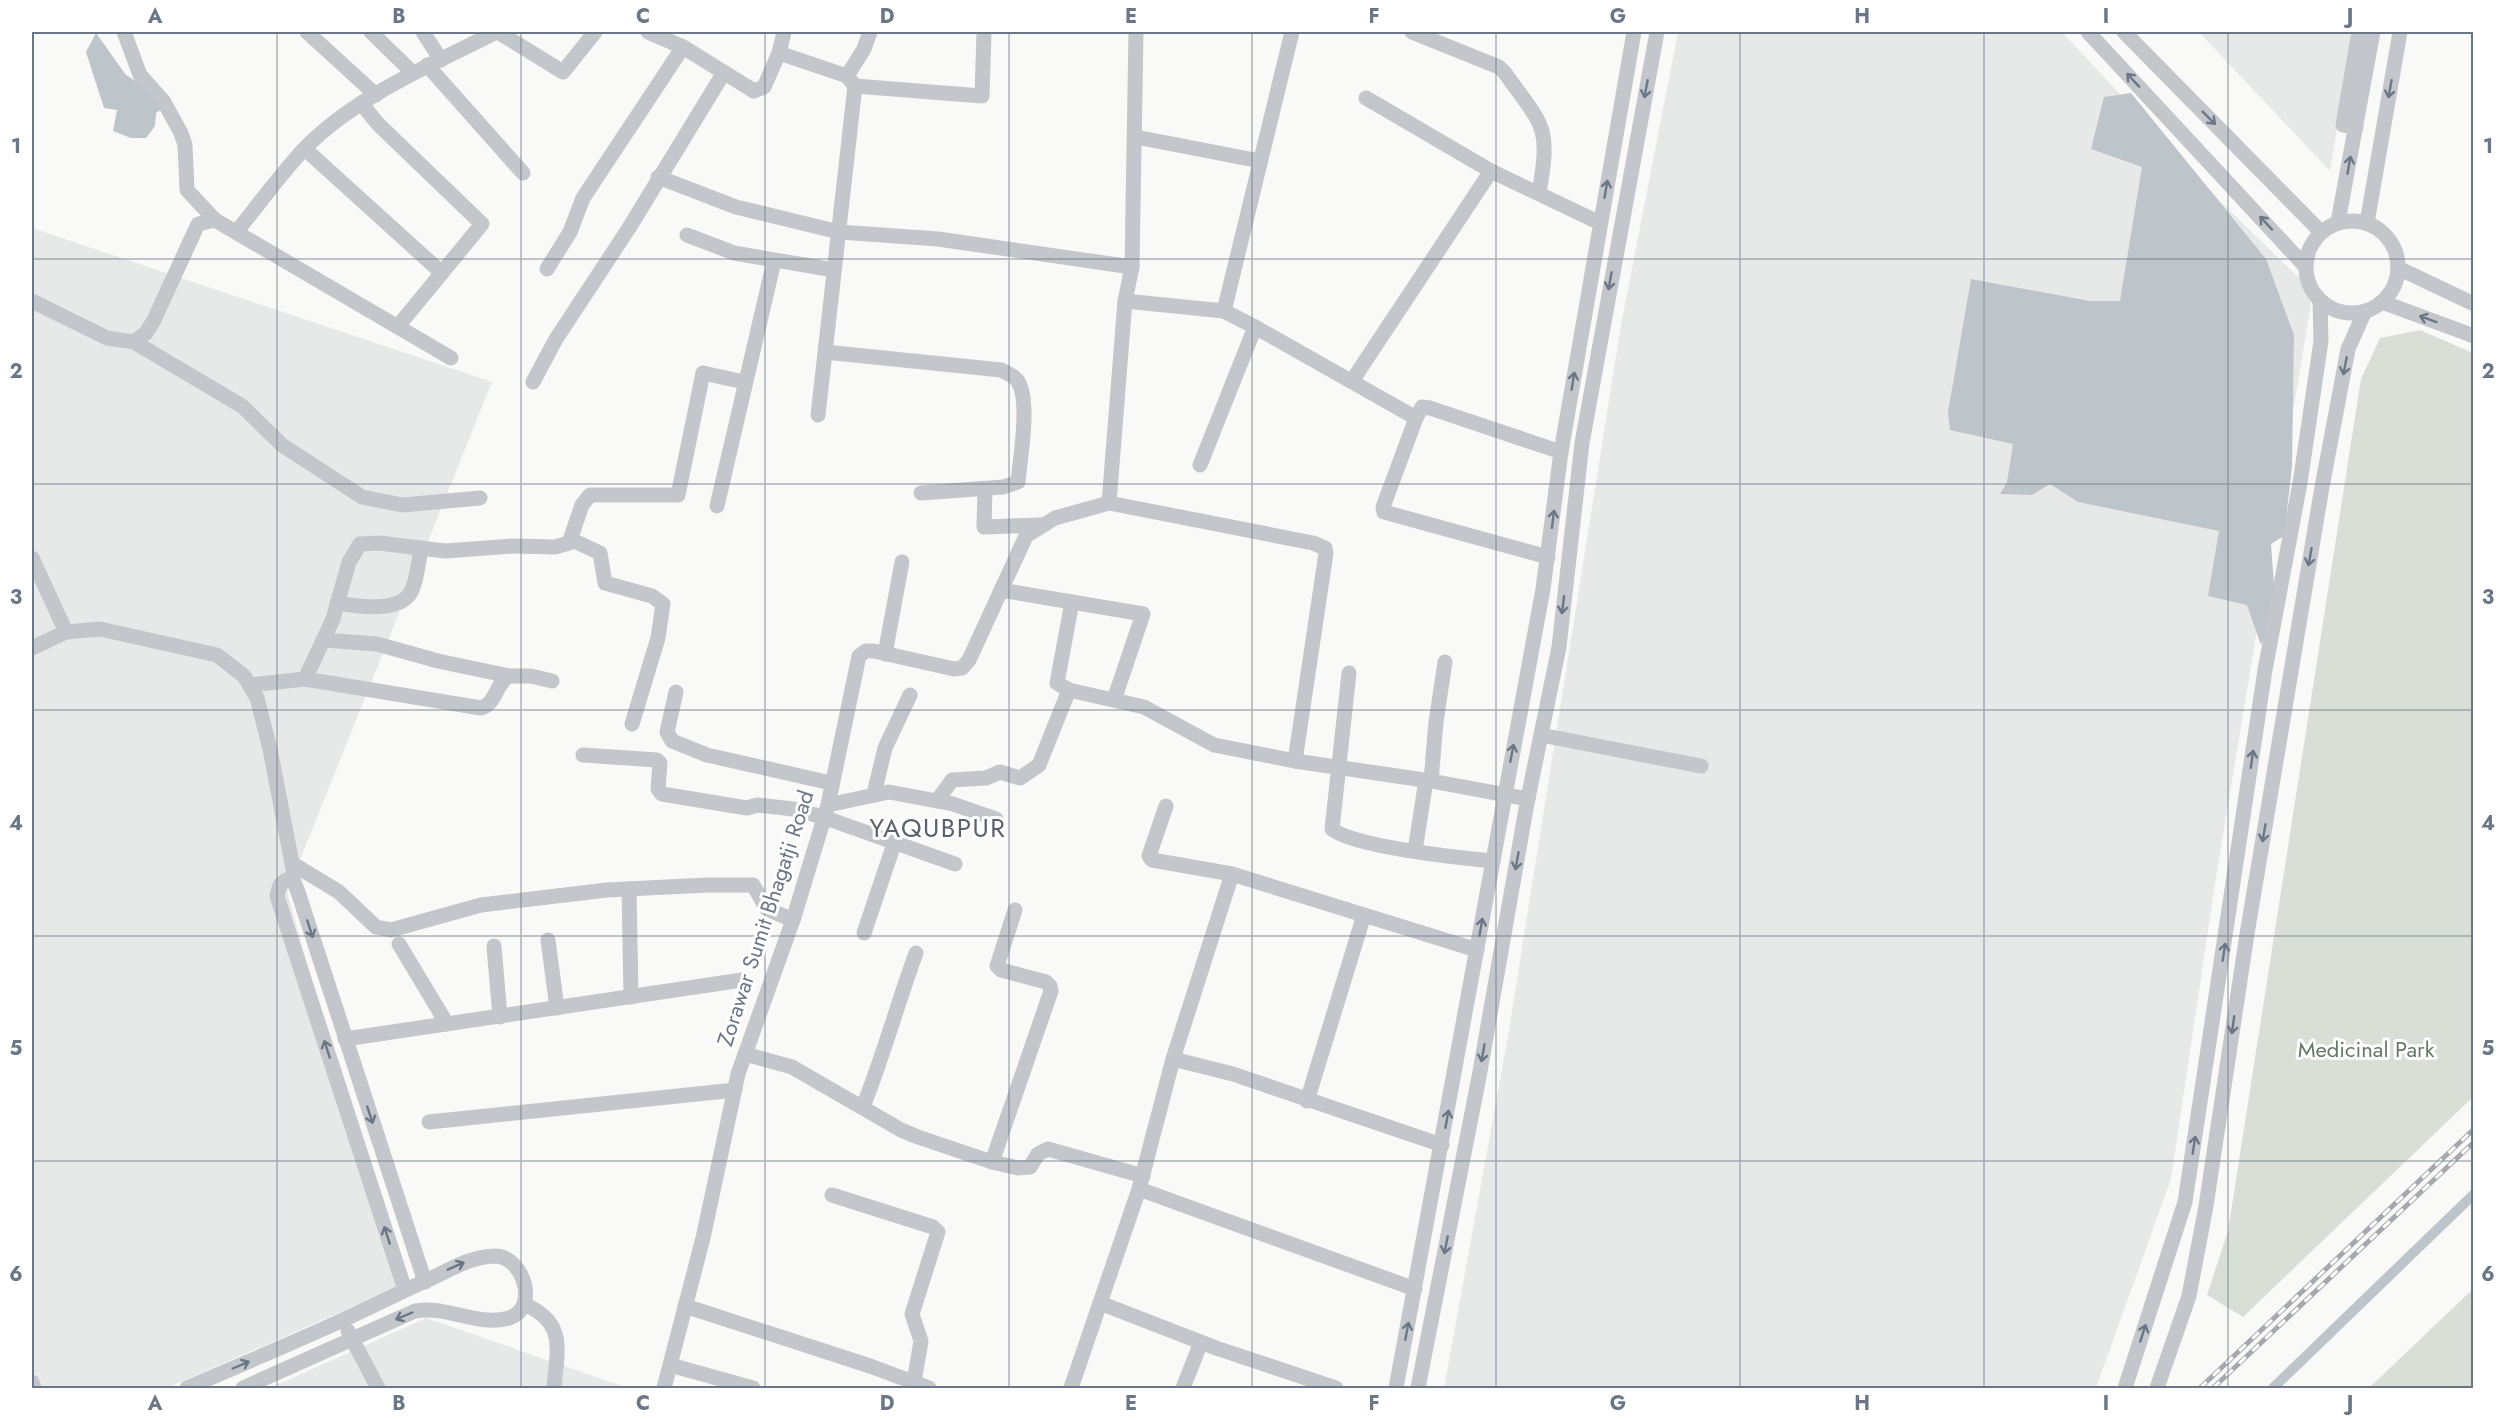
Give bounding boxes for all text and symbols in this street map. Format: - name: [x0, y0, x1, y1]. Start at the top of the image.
- text: A: [147, 2, 163, 31]
- text: B: [392, 2, 406, 31]
- text: C: [636, 2, 650, 31]
- text: D: [880, 2, 894, 31]
- text: E: [1125, 2, 1137, 31]
- text: F: [1368, 2, 1380, 31]
- text: G: [1610, 2, 1626, 31]
- text: H: [1854, 2, 1870, 31]
- text: I: [2103, 2, 2109, 31]
- text: J: [2343, 2, 2353, 31]
- one-way arrow: [2126, 73, 2140, 88]
- one-way arrow: [1640, 79, 1651, 98]
- one-way arrow: [2384, 79, 2395, 98]
- one-way arrow: [2202, 110, 2216, 125]
- text: 1: [11, 132, 21, 161]
- text: 1: [2483, 132, 2493, 161]
- one-way arrow: [2344, 155, 2355, 175]
- one-way arrow: [1601, 180, 1612, 199]
- one-way arrow: [2259, 216, 2273, 231]
- one-way arrow: [1605, 270, 1616, 290]
- one-way arrow: [2419, 313, 2438, 324]
- one-way arrow: [2339, 355, 2350, 375]
- text: 2: [9, 357, 23, 386]
- text: 2: [2481, 357, 2495, 386]
- one-way arrow: [1568, 372, 1579, 391]
- one-way arrow: [1547, 510, 1558, 530]
- one-way arrow: [2304, 547, 2315, 567]
- text: 3: [10, 583, 22, 612]
- text: 3: [2482, 583, 2494, 612]
- one-way arrow: [1558, 595, 1569, 615]
- one-way arrow: [1507, 743, 1518, 763]
- one-way arrow: [2247, 750, 2258, 770]
- street label: Zorawar Sumit Bhagatji Road: [708, 786, 822, 1050]
- text: 4: [9, 809, 23, 838]
- district label: YAQUBPUR: [870, 809, 1006, 847]
- text: 4: [2481, 809, 2495, 838]
- one-way arrow: [2258, 822, 2269, 842]
- one-way arrow: [1511, 851, 1522, 870]
- one-way arrow: [1476, 918, 1487, 937]
- one-way arrow: [305, 919, 316, 938]
- one-way arrow: [2218, 943, 2229, 963]
- one-way arrow: [2228, 1015, 2239, 1035]
- park label: Medicinal Park: [2298, 1033, 2435, 1065]
- text: 5: [10, 1034, 23, 1063]
- text: 5: [2482, 1034, 2495, 1063]
- one-way arrow: [321, 1040, 332, 1059]
- one-way arrow: [1478, 1043, 1489, 1063]
- one-way arrow: [365, 1105, 376, 1124]
- one-way arrow: [1442, 1109, 1453, 1129]
- one-way arrow: [2188, 1136, 2199, 1155]
- one-way arrow: [381, 1226, 392, 1245]
- one-way arrow: [1440, 1234, 1451, 1254]
- one-way arrow: [446, 1259, 464, 1271]
- text: 6: [9, 1260, 23, 1289]
- text: 6: [2481, 1260, 2495, 1289]
- one-way arrow: [395, 1311, 414, 1322]
- one-way arrow: [1402, 1322, 1413, 1341]
- one-way arrow: [2138, 1324, 2149, 1343]
- one-way arrow: [231, 1359, 250, 1370]
- text: A: [147, 1389, 163, 1418]
- text: B: [392, 1389, 406, 1418]
- text: C: [636, 1389, 650, 1418]
- text: D: [880, 1389, 894, 1418]
- text: E: [1125, 1389, 1137, 1418]
- text: F: [1368, 1389, 1380, 1418]
- text: G: [1610, 1389, 1626, 1418]
- text: H: [1854, 1389, 1870, 1418]
- text: I: [2103, 1389, 2109, 1418]
- text: J: [2343, 1389, 2353, 1418]

